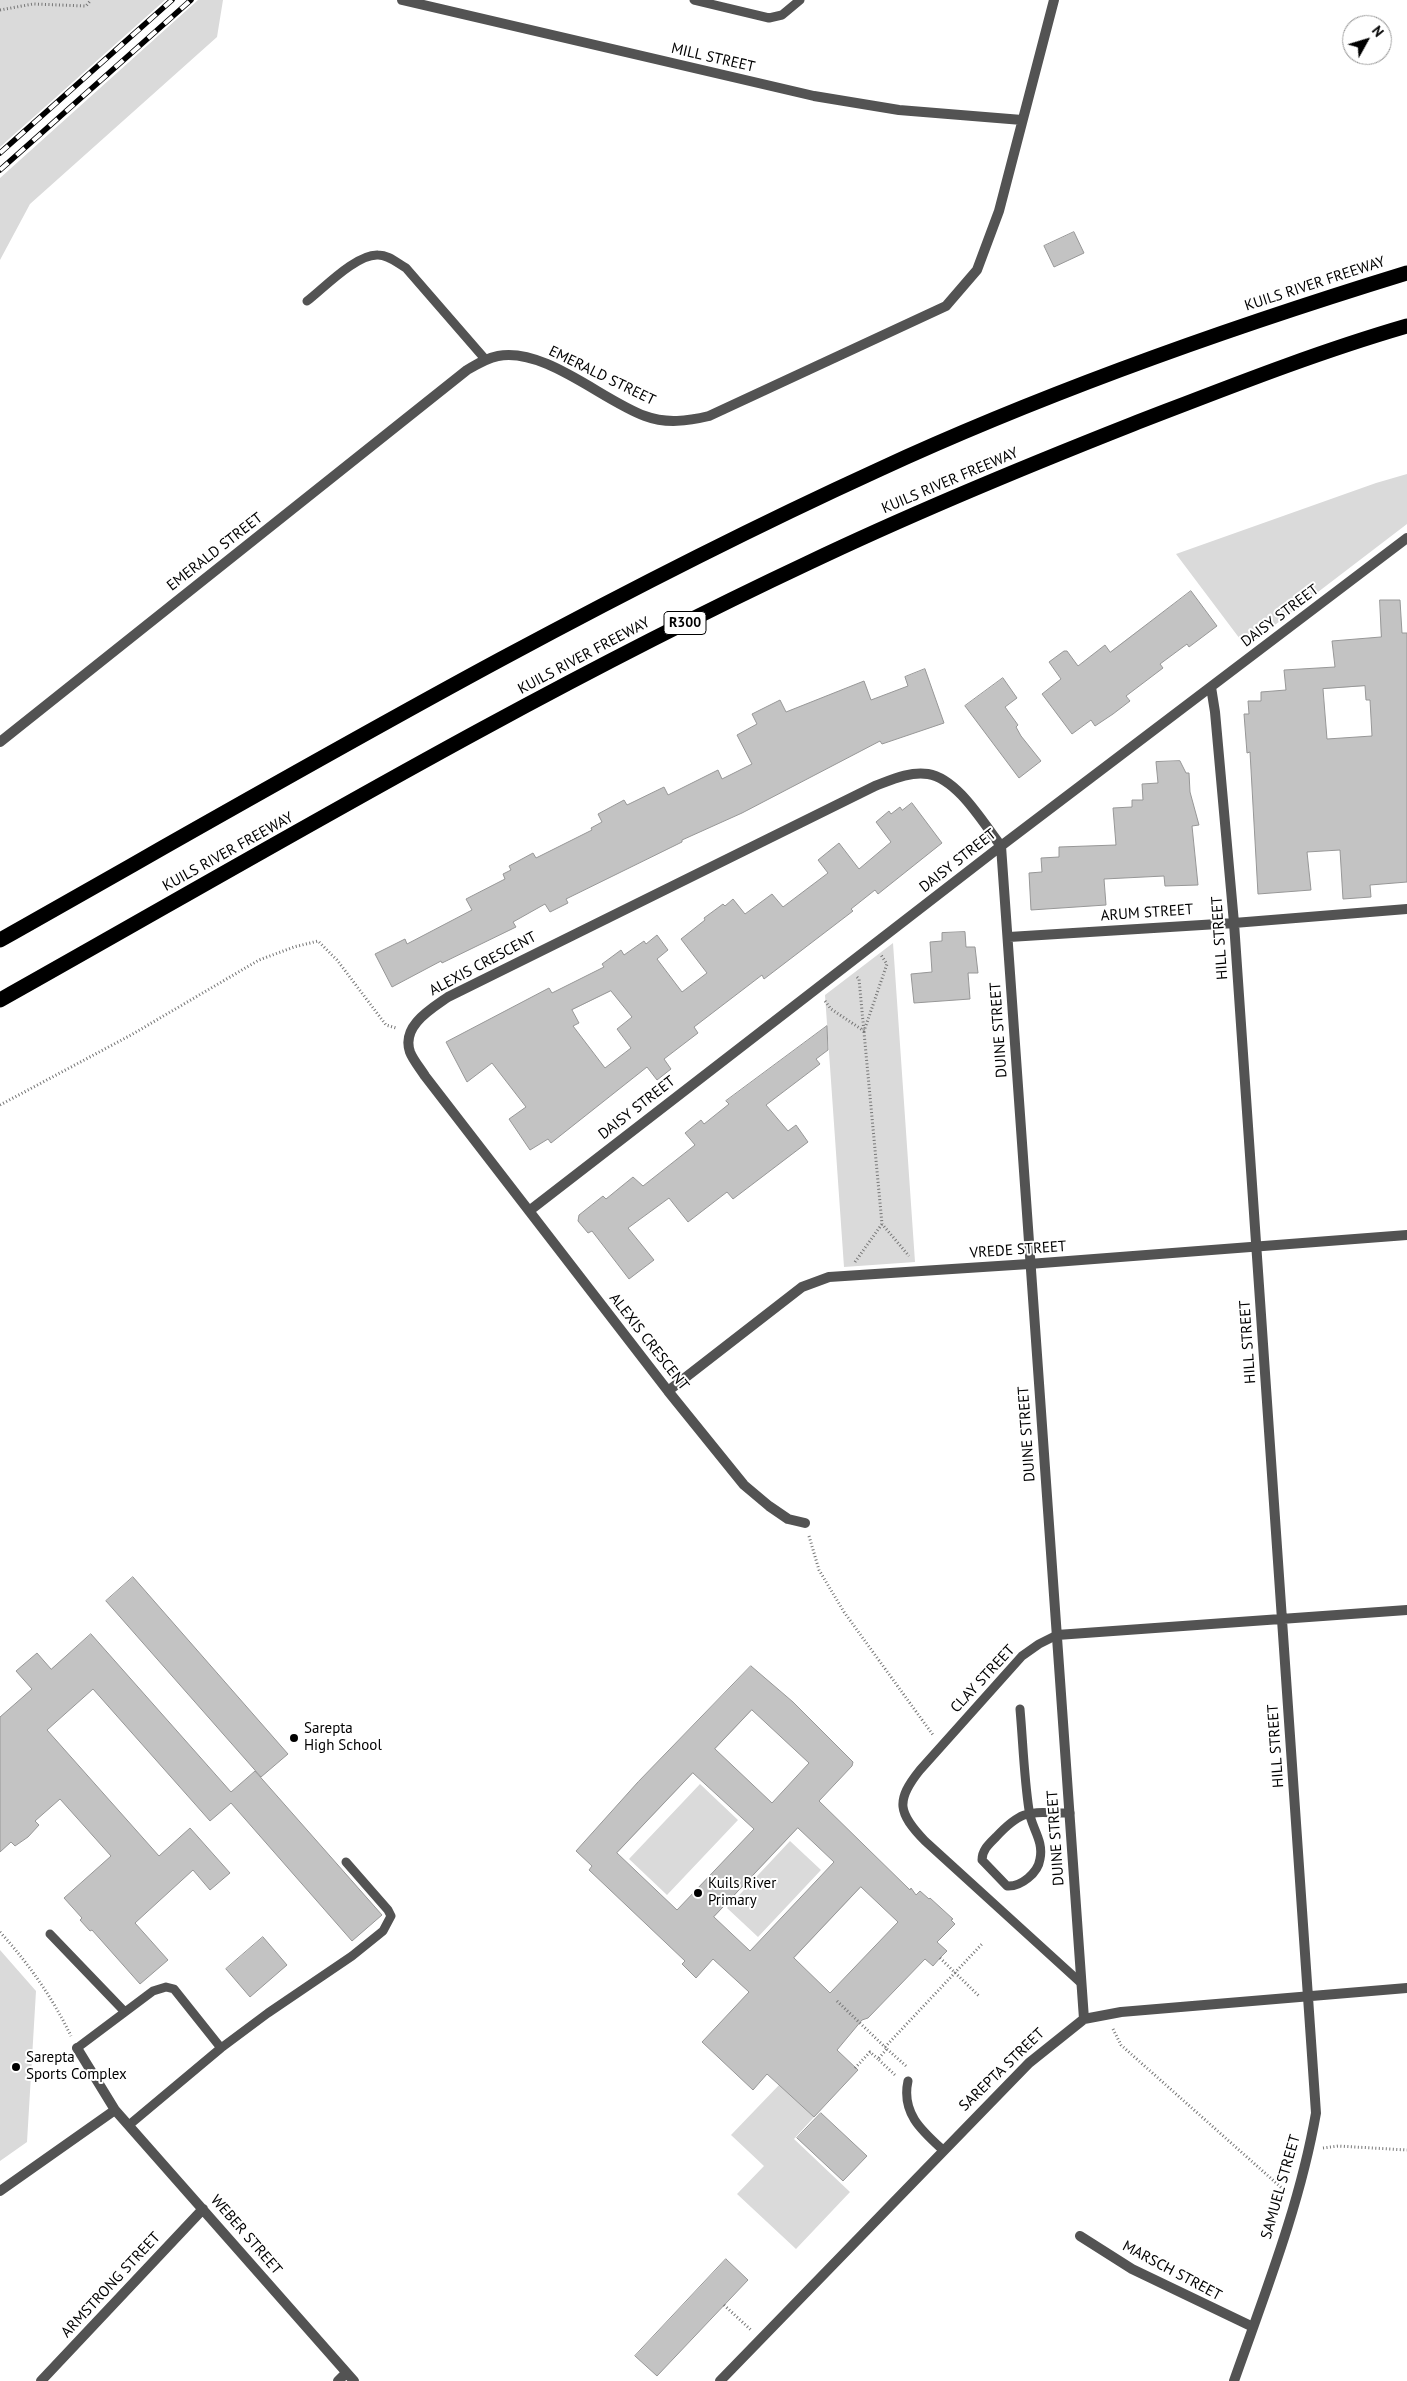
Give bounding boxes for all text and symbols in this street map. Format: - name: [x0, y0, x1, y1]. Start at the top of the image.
- north arrow: [1342, 15, 1392, 65]
- text: N: [1368, 22, 1388, 40]
- street label: MILL STREET: [669, 40, 757, 76]
- street label: KUILS RIVER FREEWAY: [1242, 253, 1388, 315]
- street label: EMERALD STREET: [546, 342, 658, 410]
- street label: KUILS RIVER FREEWAY: [879, 444, 1021, 518]
- street label: EMERALD STREET: [164, 509, 266, 595]
- street label: DAISY STREET: [1238, 581, 1322, 651]
- road number: R300: [664, 612, 706, 634]
- street label: KUILS RIVER FREEWAY: [515, 614, 653, 698]
- street label: KUILS RIVER FREEWAY: [159, 809, 297, 895]
- street label: DAISY STREET: [916, 825, 1000, 897]
- street label: HILL STREET: [1208, 896, 1232, 980]
- street label: ARUM STREET: [1100, 901, 1194, 925]
- street label: ALEXIS CRESCENT: [426, 928, 540, 1000]
- street label: DUINE STREET: [987, 982, 1011, 1078]
- street label: DAISY STREET: [595, 1072, 679, 1144]
- street label: VREDE STREET: [969, 1238, 1067, 1262]
- street label: ALEXIS CRESCENT: [605, 1290, 693, 1394]
- street label: HILL STREET: [1236, 1300, 1260, 1384]
- street label: DUINE STREET: [1015, 1386, 1039, 1482]
- street label: CLAY STREET: [947, 1641, 1019, 1717]
- street label: HILL STREET: [1264, 1704, 1288, 1788]
- place label: Sarepta High School: [304, 1720, 382, 1755]
- marker: Sarepta High School: [288, 1732, 300, 1744]
- street label: DUINE STREET: [1044, 1790, 1068, 1886]
- place label: Kuils River Primary: [708, 1875, 776, 1910]
- marker: Kuils River Primary: [692, 1887, 704, 1899]
- street label: SAREPTA STREET: [956, 2025, 1048, 2115]
- place label: Sarepta Sports Complex: [26, 2049, 127, 2084]
- marker: Sarepta Sports Complex: [10, 2061, 22, 2073]
- street label: SAMUEL STREET: [1257, 2133, 1305, 2241]
- street label: WEBER STREET: [206, 2191, 286, 2279]
- street label: ARMSTRONG STREET: [58, 2229, 164, 2341]
- street label: MARSCH STREET: [1119, 2237, 1225, 2305]

